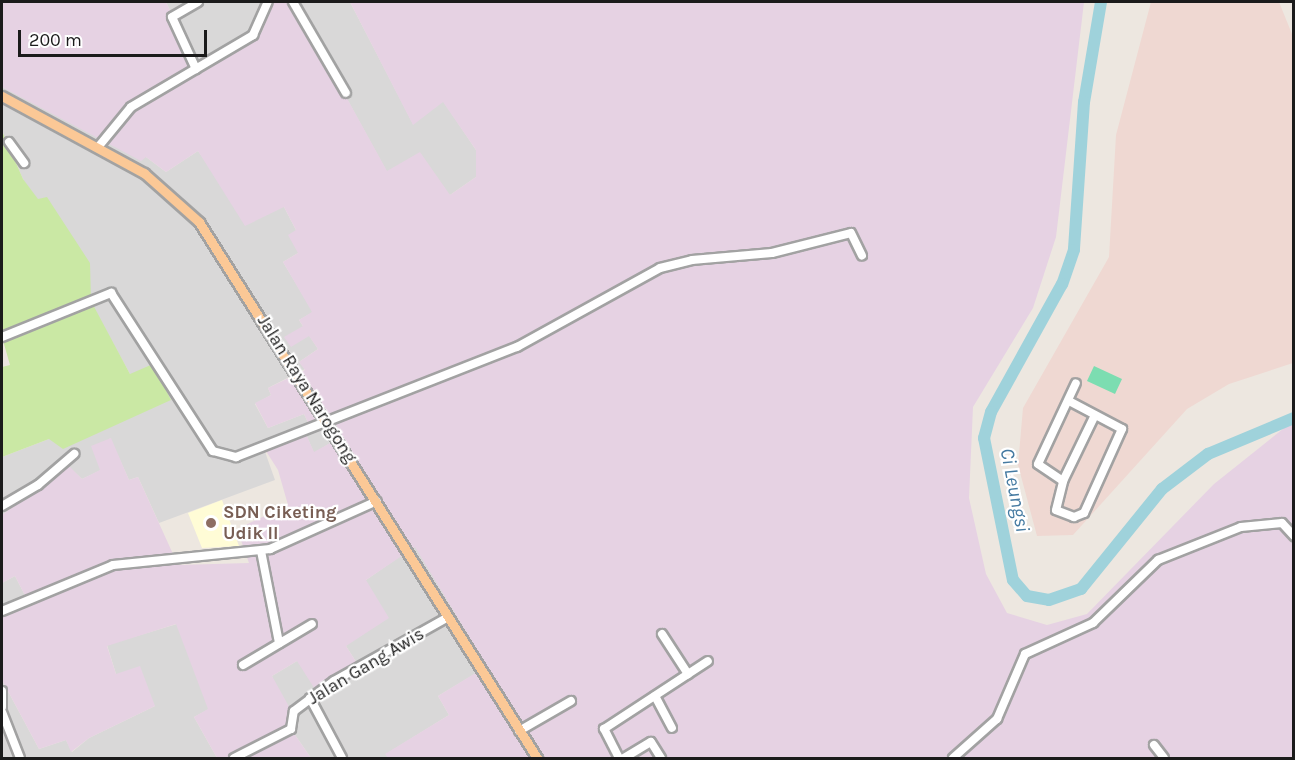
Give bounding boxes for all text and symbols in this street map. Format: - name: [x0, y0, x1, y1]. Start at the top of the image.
- scale bar: [21, 18, 210, 56]
- text: 200 m: [29, 29, 82, 51]
- street label: Jalan Raya Narogong: [253, 311, 361, 467]
- water label: Ci Leungsi: [995, 446, 1035, 534]
- place label: SDN Ciketing Udik II: [223, 502, 336, 544]
- marker: SDN Ciketing Udik II: [204, 516, 218, 530]
- street label: Jalan Gang Awis: [304, 623, 428, 709]

